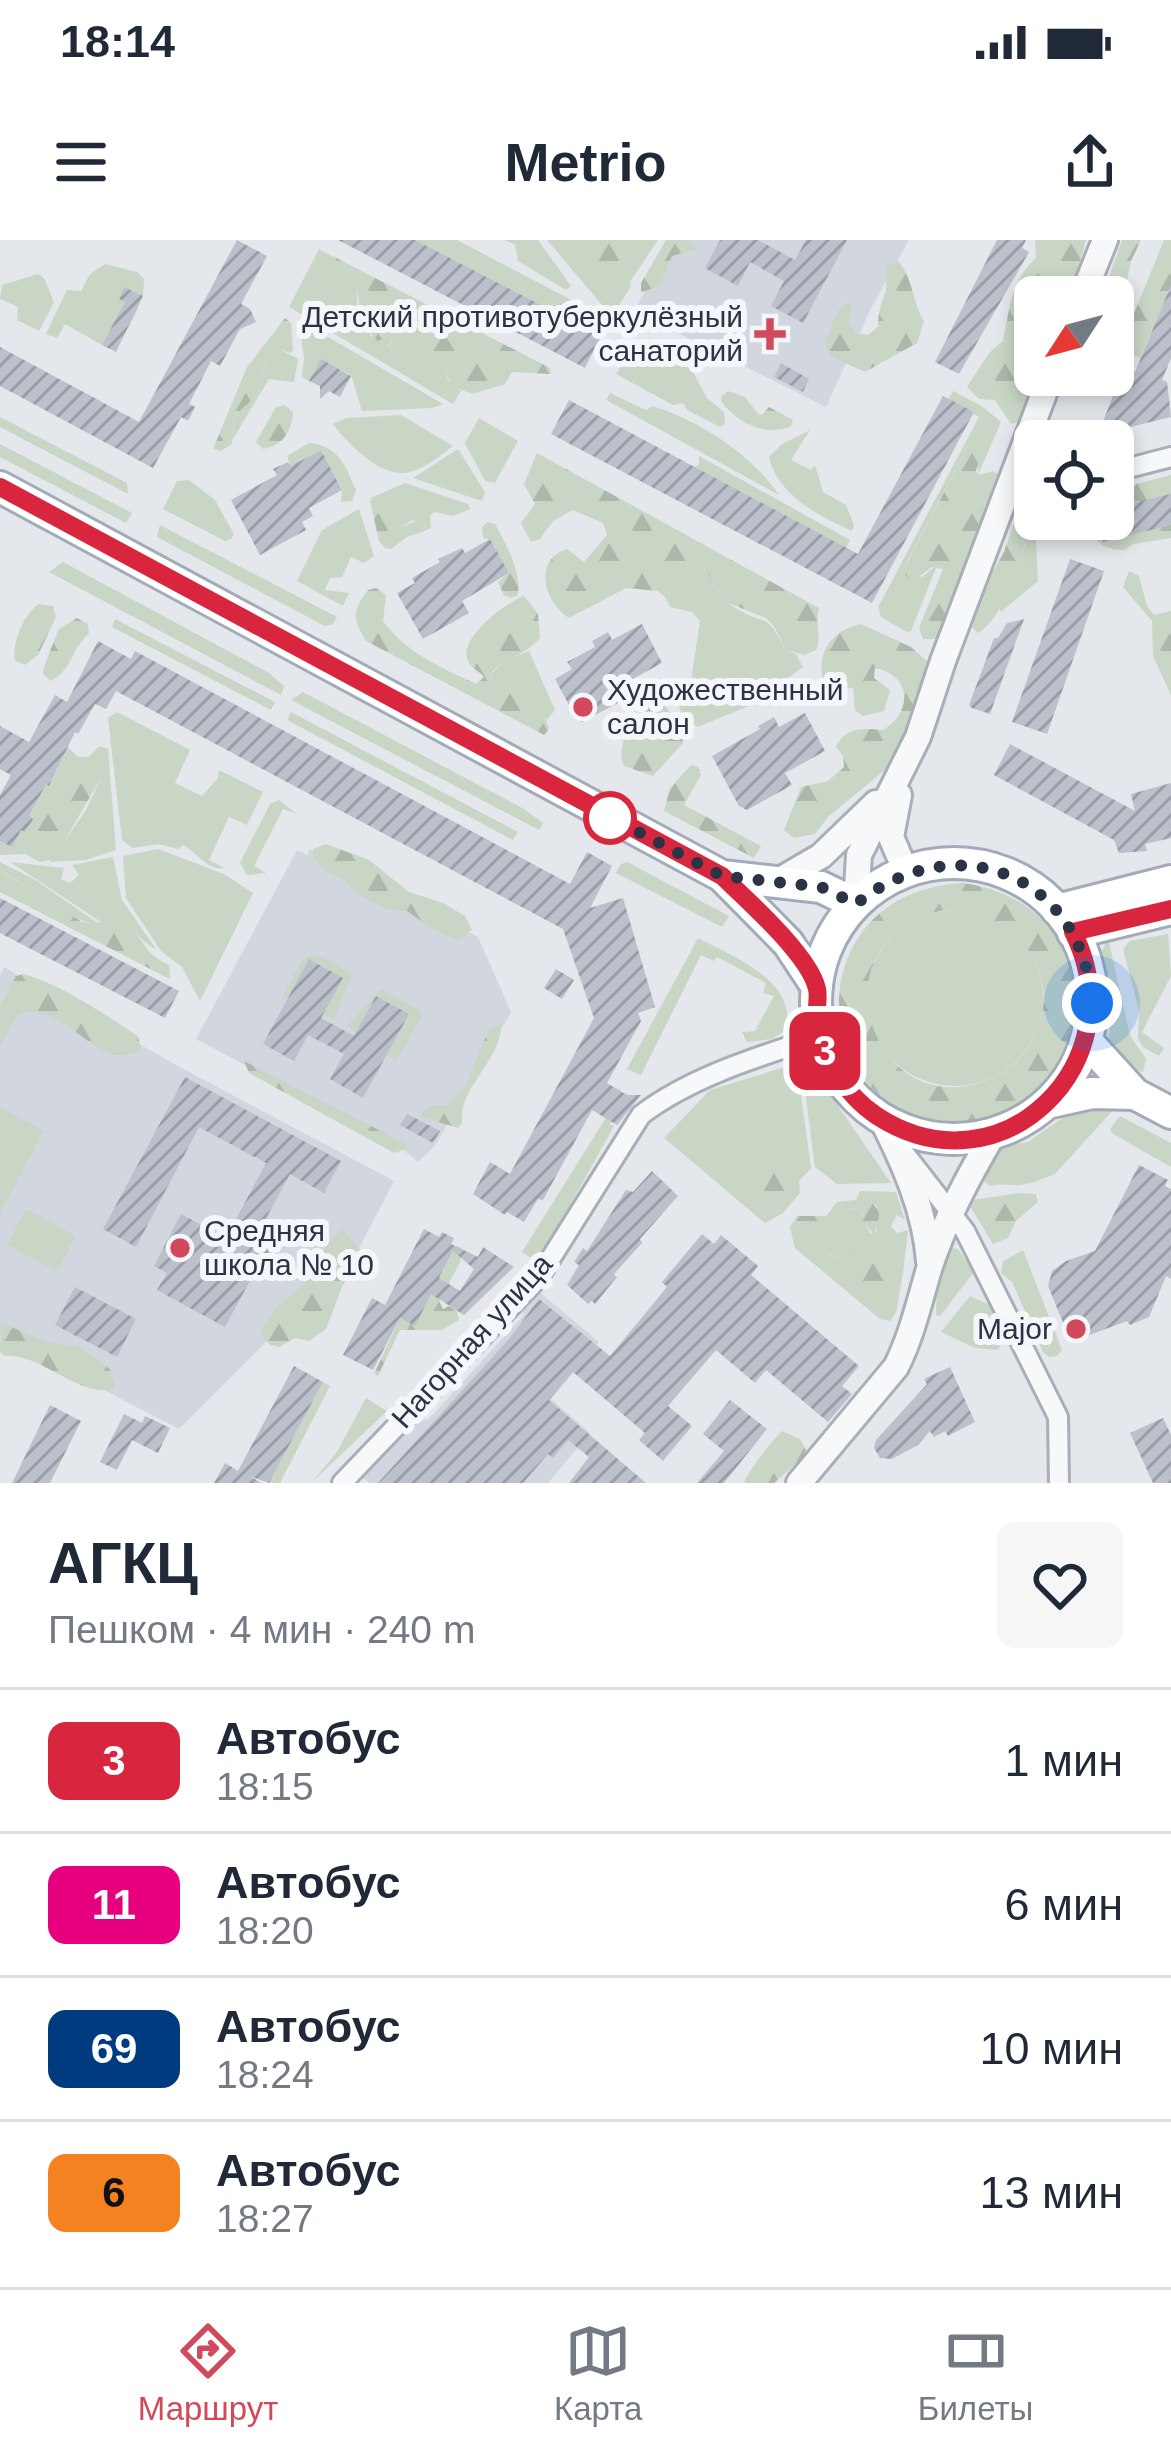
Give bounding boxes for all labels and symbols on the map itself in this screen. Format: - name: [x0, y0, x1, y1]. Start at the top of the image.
- north arrow: [1014, 276, 1134, 396]
- place label: Детский противотуберкулёзный санаторий: [302, 300, 743, 367]
- marker: Детский противотуберкулёзный санаторий: [754, 318, 786, 350]
- place label: Художественный салон: [607, 673, 843, 740]
- marker: Художественный салон: [570, 694, 596, 720]
- unlabelled marker: [585, 793, 635, 843]
- your location: [1062, 973, 1122, 1033]
- line badge: 3: [786, 1012, 864, 1090]
- place label: Средняя школа № 10: [204, 1214, 374, 1281]
- marker: Средняя школа № 10: [167, 1235, 193, 1261]
- street label: Нагорная улица: [385, 1247, 558, 1434]
- place label: Major: [977, 1312, 1052, 1345]
- marker: Major: [1063, 1316, 1089, 1342]

